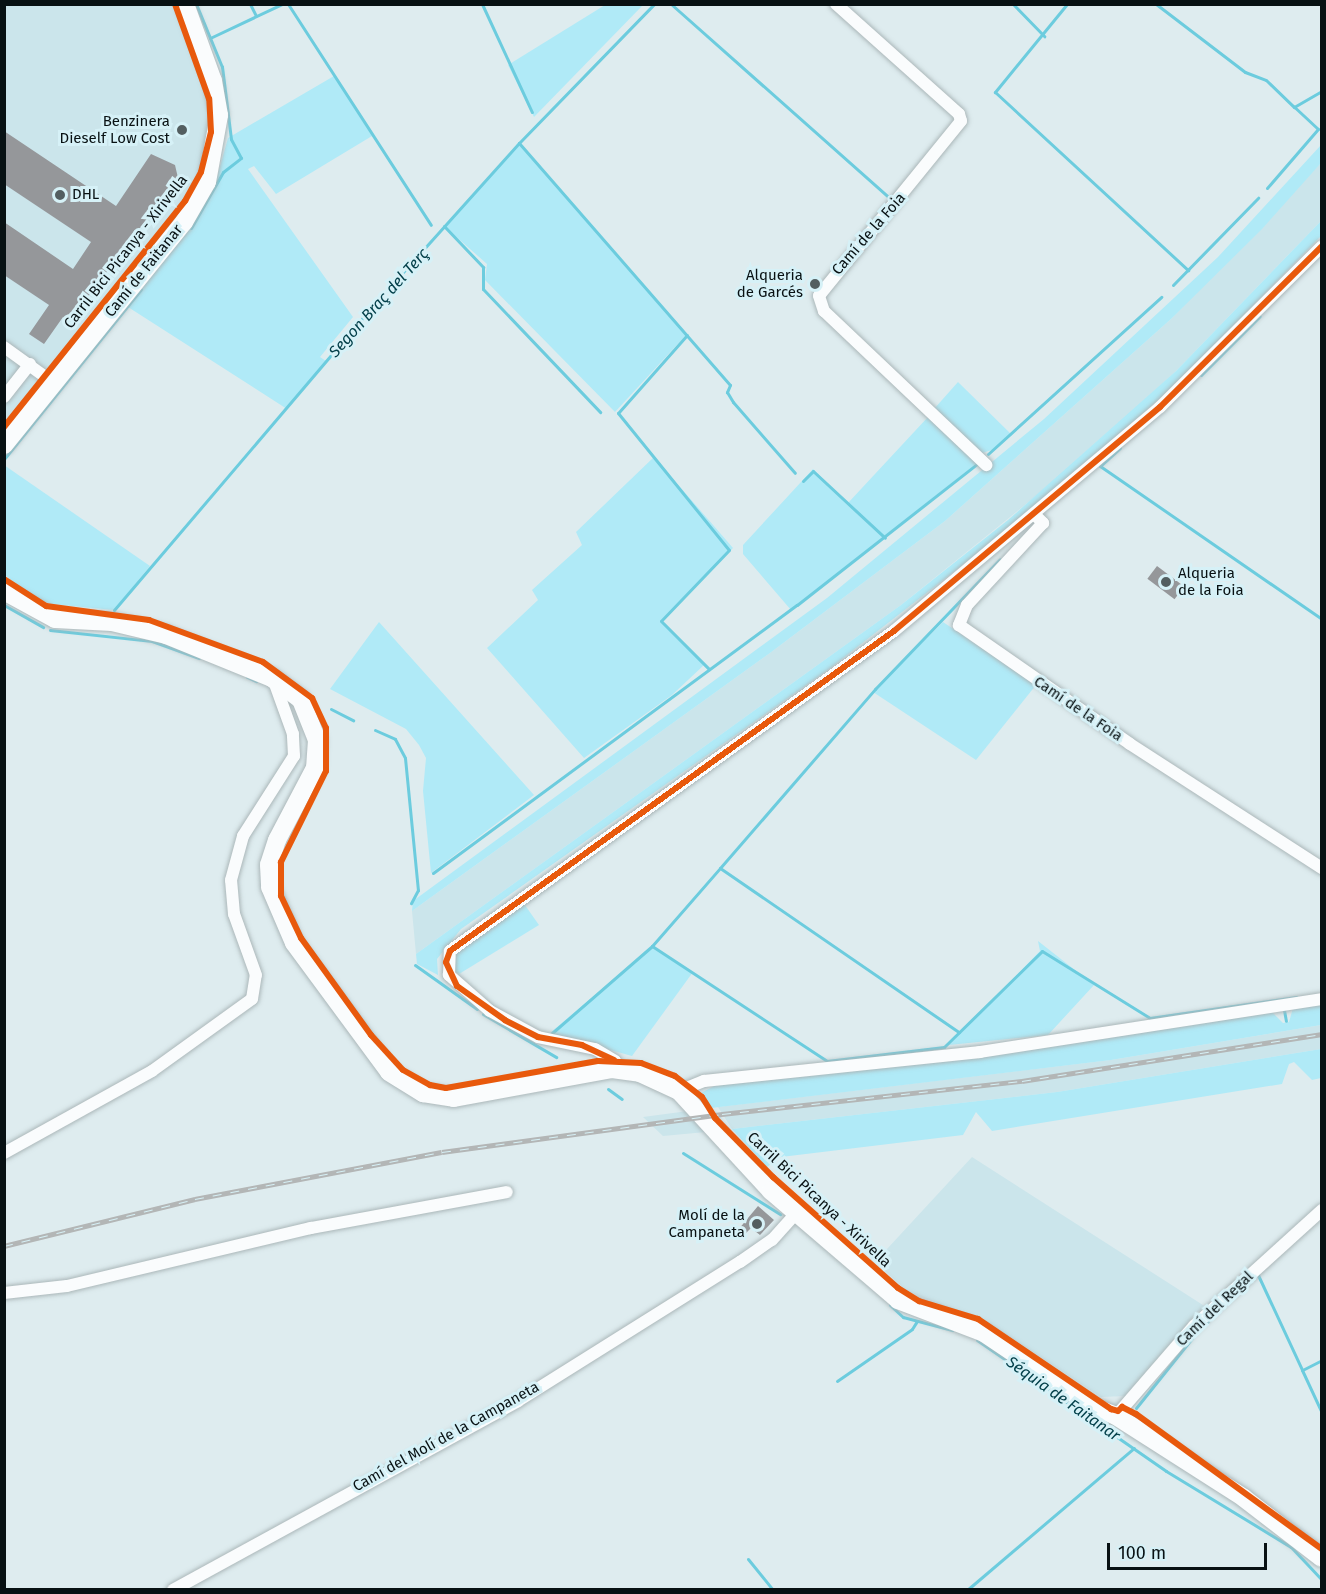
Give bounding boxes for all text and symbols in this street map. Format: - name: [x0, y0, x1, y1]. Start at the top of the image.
- place label: Benzinera Dieself Low Cost: [59, 112, 170, 147]
- marker: Benzinera Dieself Low Cost: [175, 123, 189, 137]
- street label: Carril Bici Picanya - Xirivella: [60, 172, 192, 332]
- place label: DHL: [72, 186, 99, 204]
- marker: DHL: [53, 188, 67, 202]
- street label: Camí de la Foia: [828, 189, 910, 279]
- street label: Camí de Faitanar: [101, 221, 187, 321]
- water label: Segon Braç del Terç: [325, 245, 433, 361]
- place label: Alqueria de Garcés: [737, 266, 803, 301]
- marker: Alqueria de Garcés: [808, 277, 822, 291]
- place label: Alqueria de la Foia: [1178, 564, 1244, 599]
- marker: Alqueria de la Foia: [1159, 575, 1173, 589]
- street label: Camí de la Foia: [1030, 673, 1126, 745]
- street label: Carril Bici Picanya - Xirivella: [743, 1129, 895, 1271]
- place label: Molí de la Campaneta: [668, 1206, 745, 1241]
- marker: Molí de la Campaneta: [750, 1217, 764, 1231]
- street label: Camí del Regal: [1173, 1268, 1257, 1350]
- water label: Séquia de Faitanar: [1002, 1353, 1124, 1445]
- street label: Camí del Molí de la Campaneta: [350, 1378, 542, 1496]
- scale bar: [1110, 1531, 1270, 1569]
- text: 100 m: [1118, 1542, 1166, 1564]

